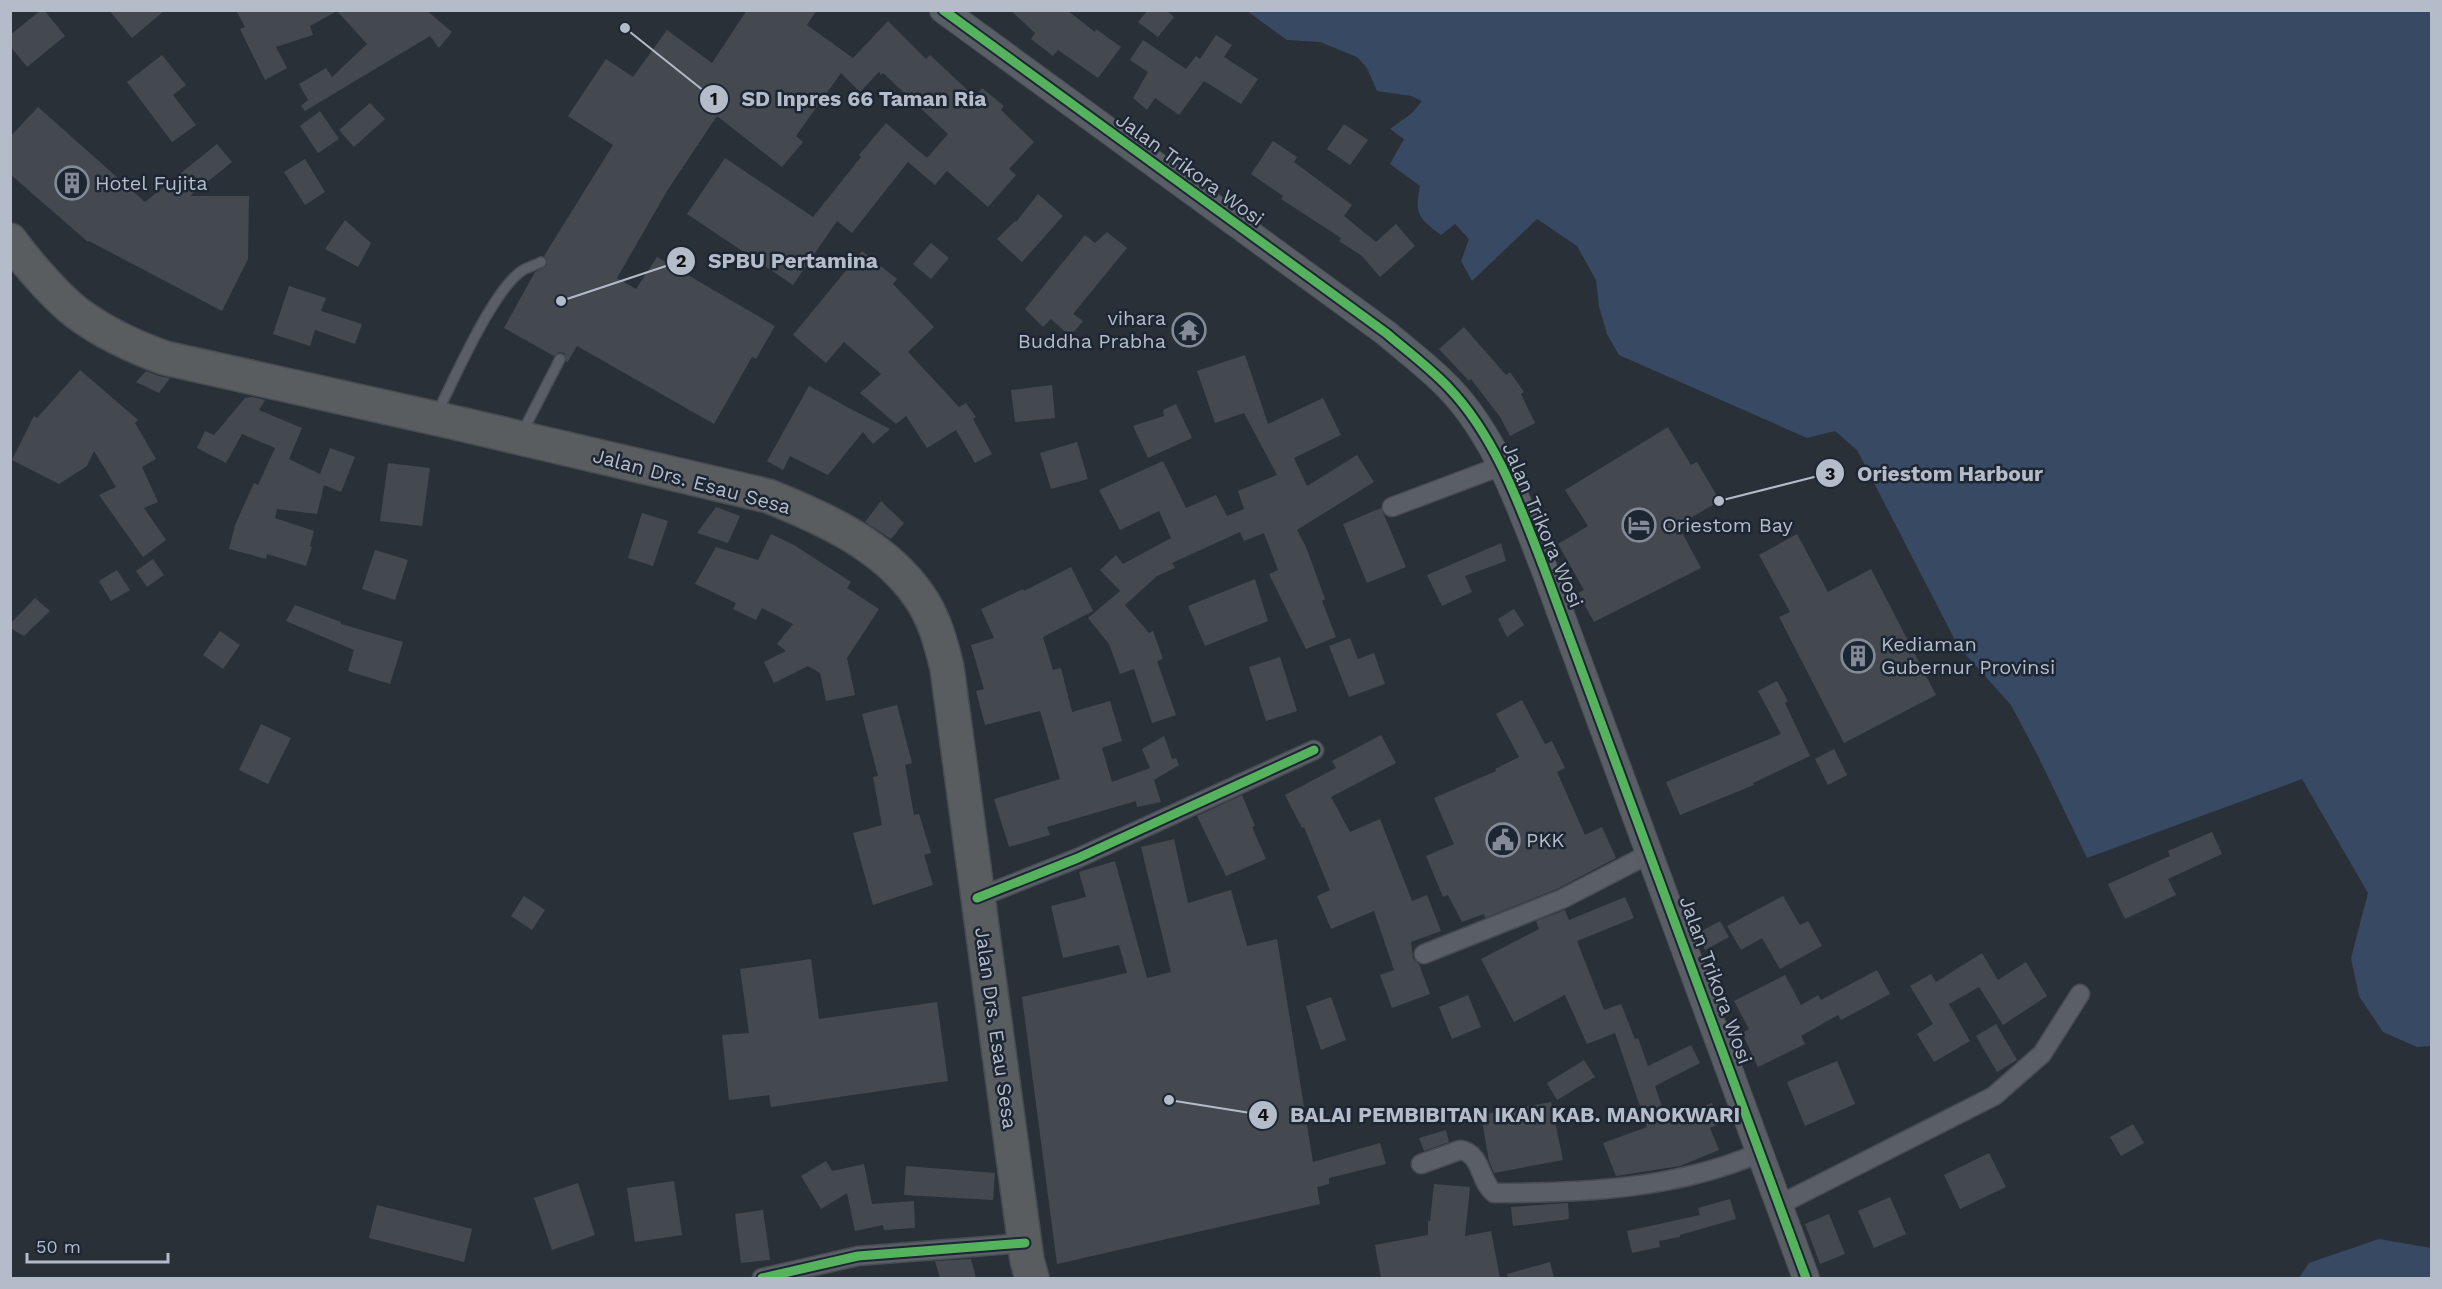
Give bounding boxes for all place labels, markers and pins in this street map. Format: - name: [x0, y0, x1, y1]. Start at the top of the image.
- callout: SD Inpres 66 Taman Ria: [699, 79, 998, 118]
- building icon: Hotel Fujita: [54, 165, 90, 201]
- place label: Hotel Fujita: [95, 171, 208, 195]
- callout: SPBU Pertamina: [666, 242, 890, 281]
- place label: vihara Buddha Prabha: [1018, 306, 1166, 353]
- temple icon: vihara Buddha Prabha: [1171, 312, 1207, 348]
- callout: Oriestom Harbour: [1815, 454, 2055, 493]
- hotel icon: Oriestom Bay: [1621, 507, 1657, 543]
- place label: Oriestom Bay: [1662, 513, 1793, 537]
- place label: Kediaman Gubernur Provinsi: [1881, 632, 2055, 679]
- building icon: Kediaman Gubernur Provinsi: [1840, 638, 1876, 674]
- public building icon: PKK: [1485, 822, 1521, 858]
- place label: PKK: [1526, 828, 1564, 852]
- callout: BALAI PEMBIBITAN IKAN KAB. MANOKWARI: [1248, 1095, 1752, 1134]

